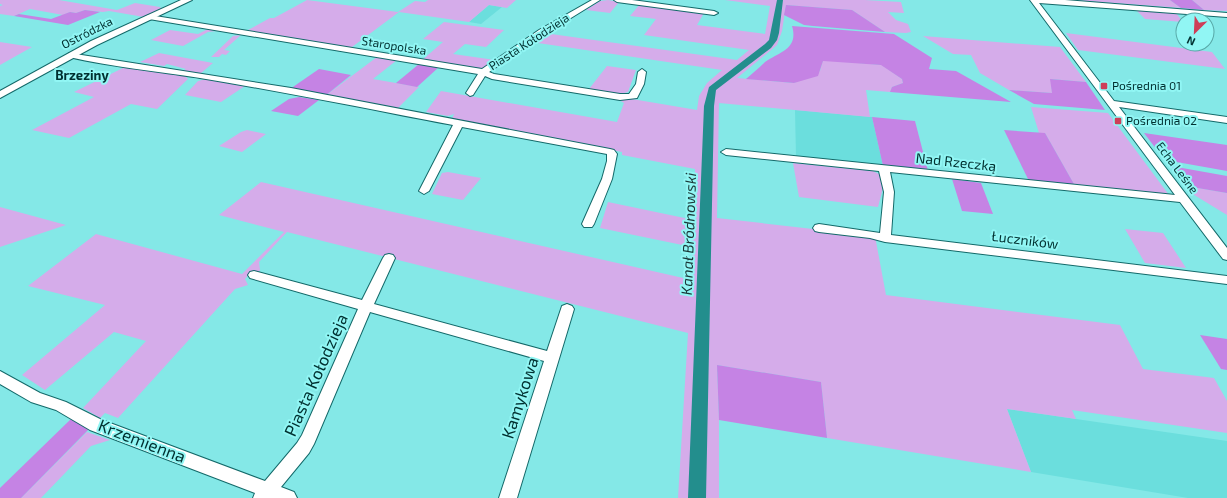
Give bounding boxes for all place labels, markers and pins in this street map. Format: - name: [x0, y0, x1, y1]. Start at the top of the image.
- place label: Pośrednia 01: [1112, 78, 1181, 92]
- marker: Pośrednia 01: [1099, 81, 1109, 91]
- place label: Pośrednia 02: [1126, 113, 1197, 127]
- marker: Pośrednia 02: [1113, 116, 1123, 126]

